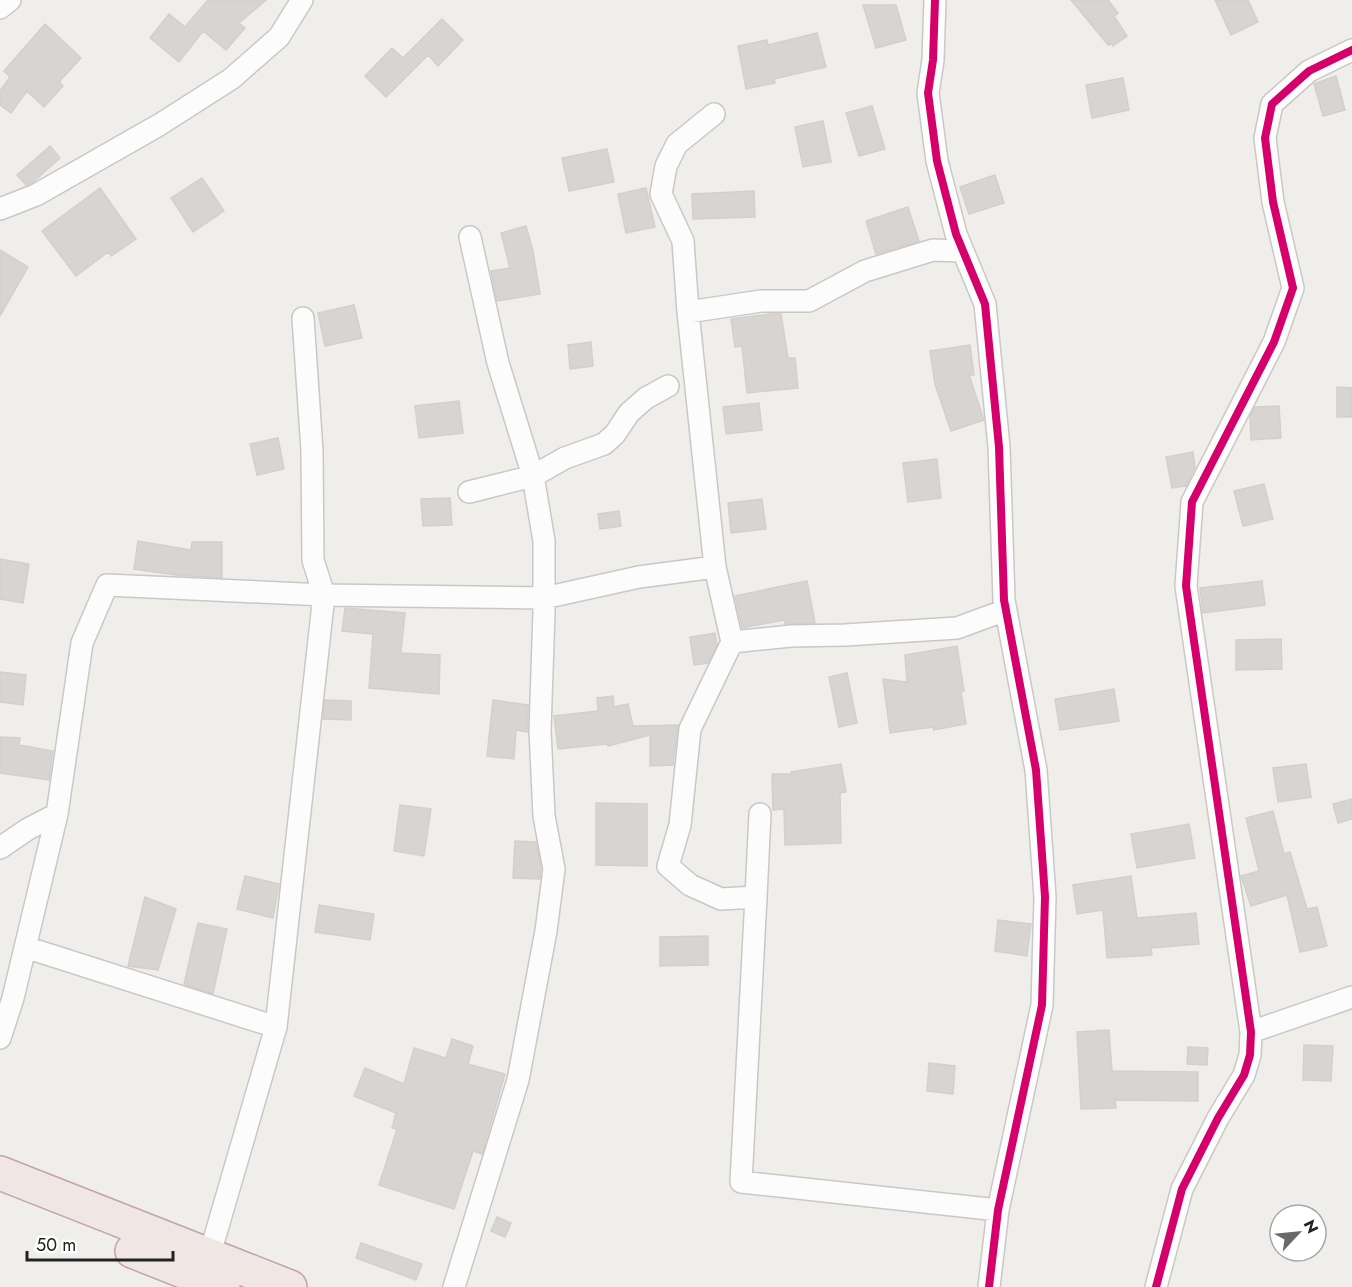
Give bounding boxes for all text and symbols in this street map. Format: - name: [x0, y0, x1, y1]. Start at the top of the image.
- north arrow: [1268, 1203, 1328, 1263]
- text: N: [1298, 1216, 1324, 1237]
- scale bar: [27, 1224, 172, 1262]
- text: 50 m: [36, 1232, 76, 1258]

